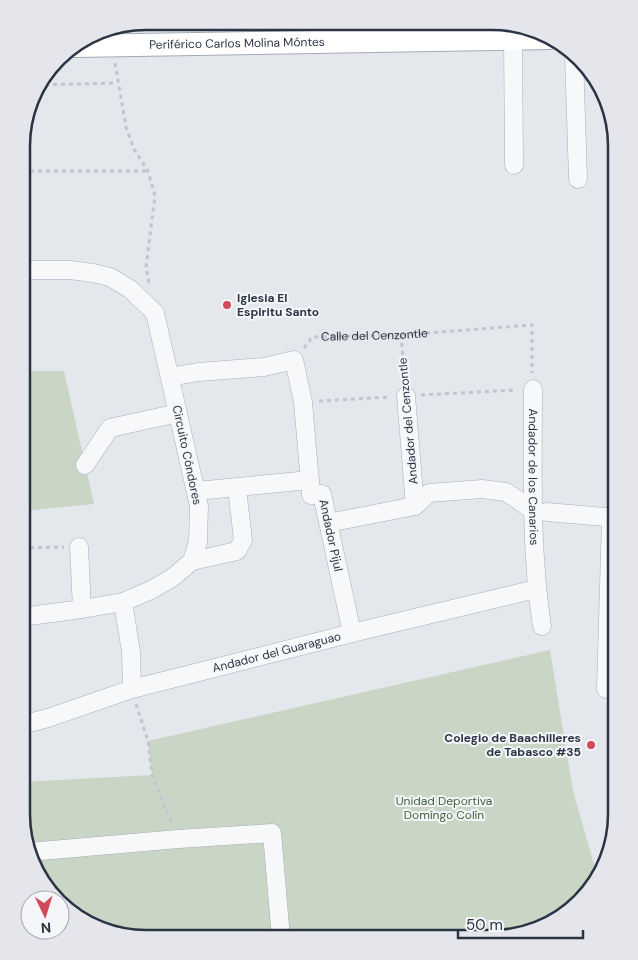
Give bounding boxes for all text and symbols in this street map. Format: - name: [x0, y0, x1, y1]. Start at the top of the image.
- street label: Periférico Carlos Molina Móntes: [149, 34, 325, 53]
- place label: Iglesia El Espiritu Santo: [237, 290, 319, 320]
- marker: Iglesia El Espiritu Santo: [221, 299, 233, 311]
- street label: Calle del Cenzontle: [321, 325, 429, 345]
- street label: Andador del Cenzontle: [394, 357, 422, 485]
- street label: Circuito Cóndores: [169, 404, 205, 506]
- street label: Andador de los Canarios: [525, 408, 542, 546]
- street label: Andador Pijul: [315, 498, 346, 573]
- street label: Andador del Guaraguao: [211, 628, 343, 676]
- place label: Colegio de Baachilleres de Tabasco #35: [444, 730, 581, 760]
- marker: Colegio de Baachilleres de Tabasco #35: [585, 739, 597, 751]
- park label: Unidad Deportiva Domíngo Colín: [396, 793, 492, 823]
- north arrow: [20, 890, 70, 940]
- scale bar: [458, 908, 583, 940]
- text: 50 m: [466, 915, 503, 935]
- text: N: [40, 919, 52, 937]

